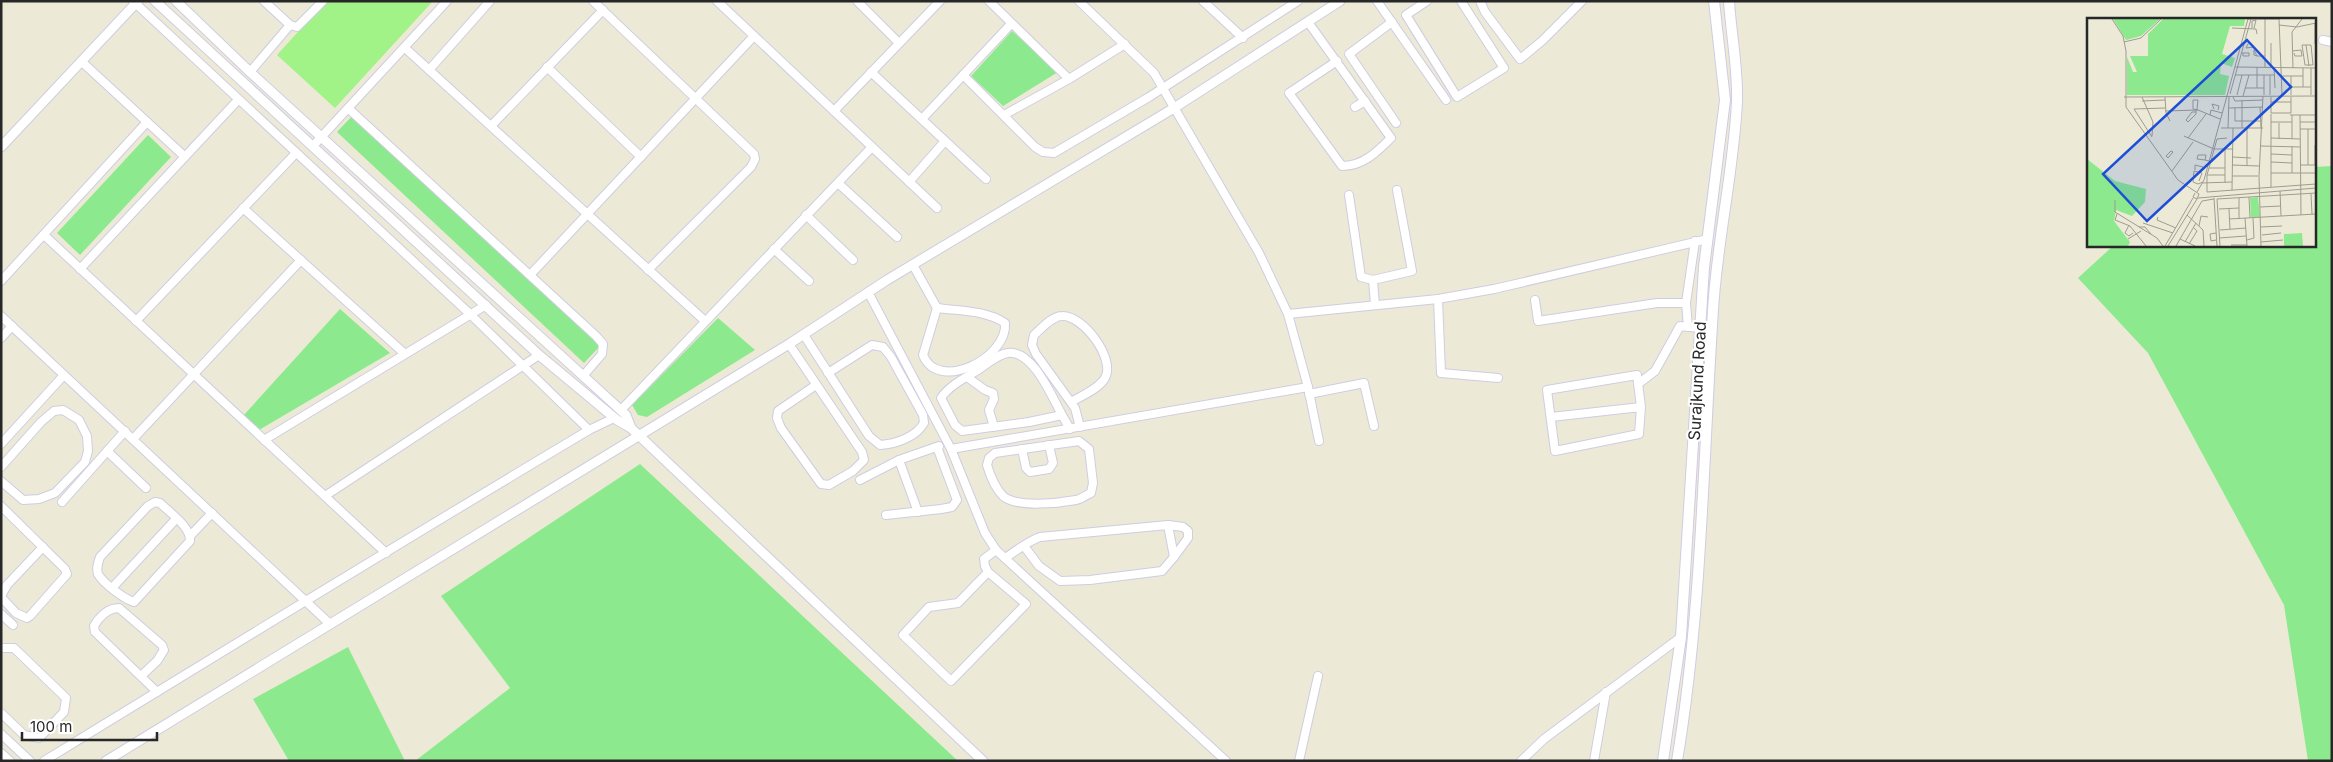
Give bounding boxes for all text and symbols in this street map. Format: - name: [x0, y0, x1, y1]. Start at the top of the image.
- inset map: [2087, 18, 2316, 246]
- street label: Surajkund Road: [1684, 321, 1710, 441]
- scale bar: [22, 710, 158, 742]
- text: 100 m: [30, 717, 72, 736]

